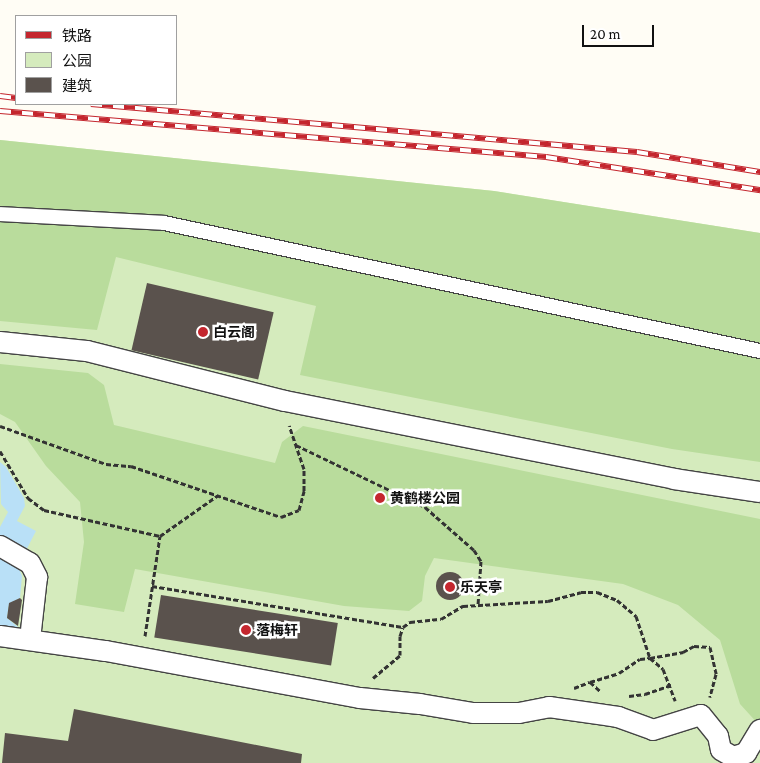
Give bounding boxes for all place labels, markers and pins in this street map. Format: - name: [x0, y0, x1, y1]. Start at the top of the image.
- place label: 白云阁: [213, 324, 255, 340]
- marker: 白云阁: [197, 326, 209, 338]
- place label: 黄鹤楼公园: [390, 490, 460, 506]
- marker: 黄鹤楼公园: [374, 492, 386, 504]
- place label: 乐天亭: [460, 579, 502, 595]
- marker: 乐天亭: [444, 581, 456, 593]
- place label: 落梅轩: [256, 622, 298, 638]
- marker: 落梅轩: [240, 624, 252, 636]

